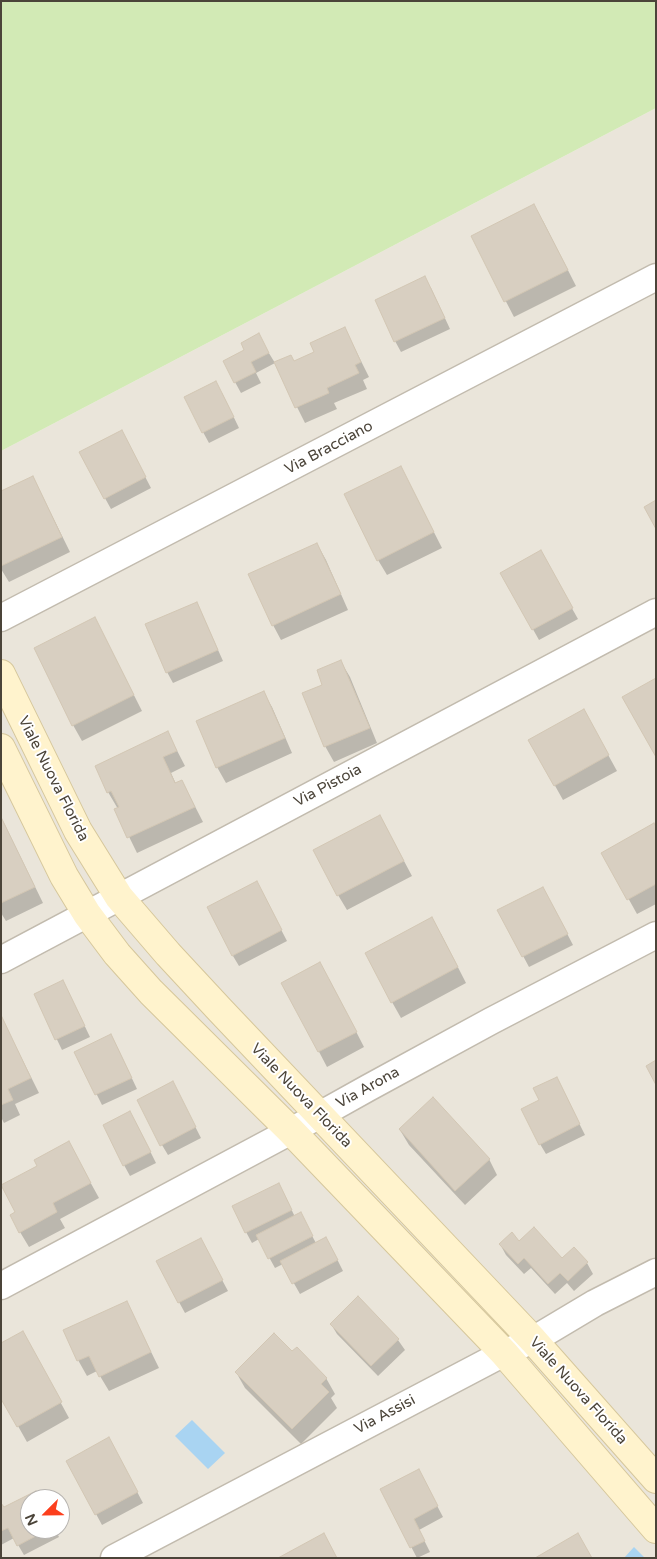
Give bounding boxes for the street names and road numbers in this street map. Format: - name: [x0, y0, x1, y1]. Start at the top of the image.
- street label: Via Bracciano: [282, 417, 376, 479]
- street label: Viale Nuova Florida: [14, 713, 92, 845]
- street label: Via Pistoia: [291, 761, 365, 811]
- street label: Viale Nuova Florida: [247, 1040, 355, 1152]
- street label: Via Arona: [333, 1063, 403, 1113]
- street label: Viale Nuova Florida: [525, 1334, 631, 1448]
- street label: Via Assisi: [351, 1391, 419, 1439]

